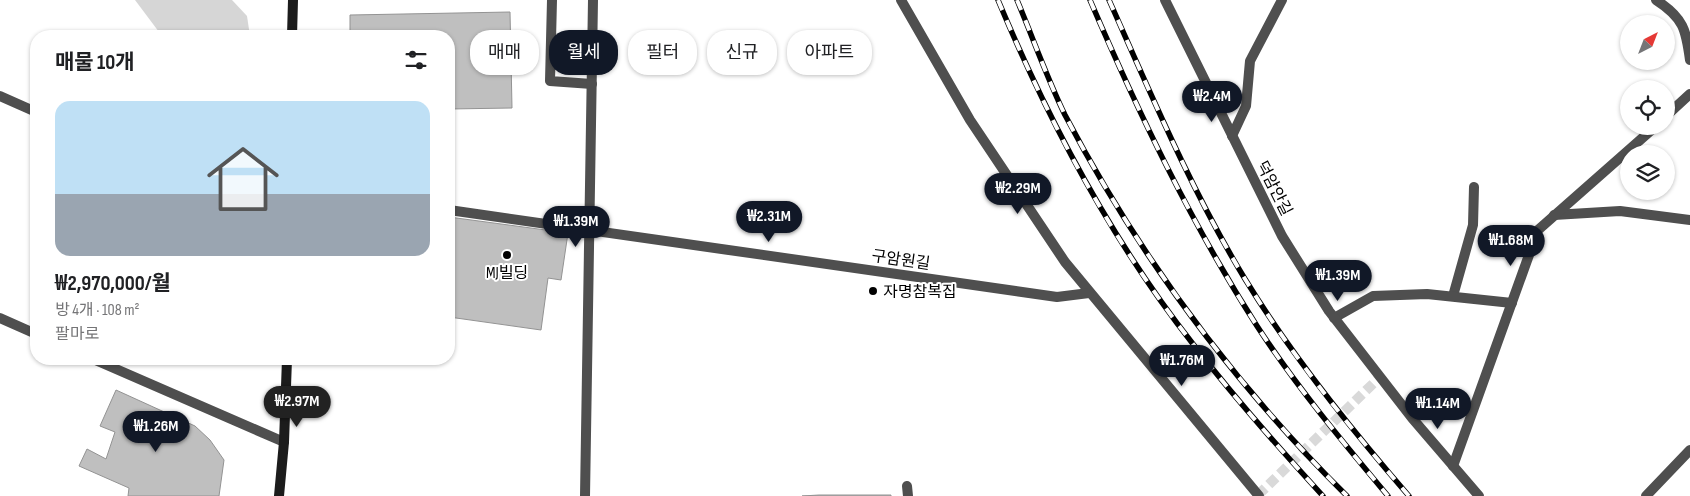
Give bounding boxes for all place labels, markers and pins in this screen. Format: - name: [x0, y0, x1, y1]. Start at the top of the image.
- pin: ₩2.4M: [1177, 80, 1247, 123]
- pin: ₩2.29M: [977, 172, 1059, 215]
- pin: ₩2.31M: [728, 200, 810, 243]
- pin: ₩1.39M: [535, 206, 617, 248]
- pin: ₩1.68M: [1470, 224, 1552, 267]
- marker: MJ빌딩: [501, 249, 513, 261]
- pin: ₩1.39M: [1297, 260, 1379, 302]
- place label: MJ빌딩: [486, 264, 528, 283]
- place label: 자명참복집: [883, 283, 957, 302]
- marker: 자명참복집: [867, 285, 879, 297]
- pin: ₩1.76M: [1141, 344, 1223, 387]
- pin: ₩2.97M: [256, 386, 338, 428]
- pin: ₩1.14M: [1397, 388, 1479, 430]
- pin: ₩1.26M: [115, 410, 197, 453]

